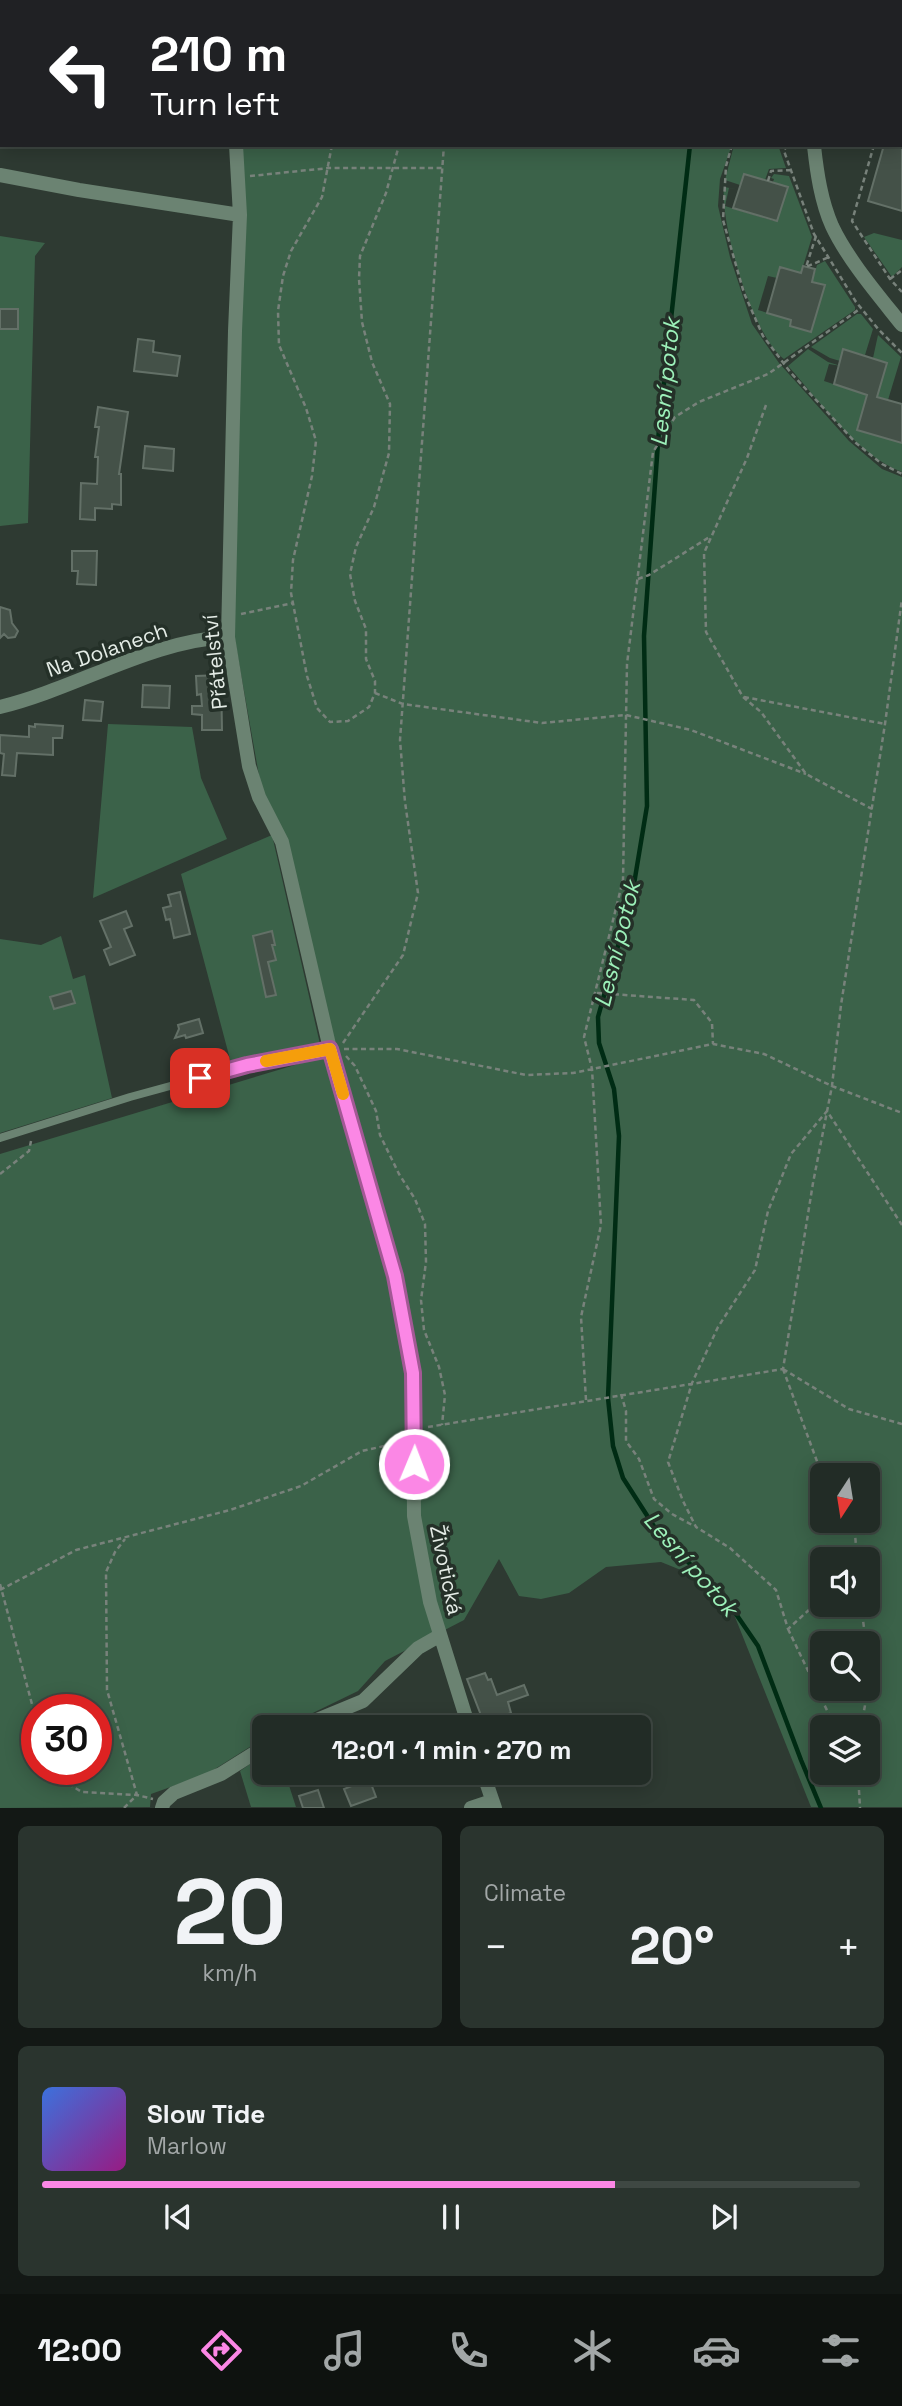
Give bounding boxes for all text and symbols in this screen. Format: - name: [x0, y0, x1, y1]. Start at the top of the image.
- text: 210 m: [150, 23, 287, 85]
- icon: left: [35, 28, 126, 119]
- text: Turn left: [150, 84, 280, 124]
- water label: Lesní potok: [643, 314, 687, 448]
- street label: Přátelství: [196, 612, 233, 711]
- street label: Na Dolanech: [43, 616, 171, 683]
- water label: Lesní potok: [587, 875, 648, 1010]
- pin: [170, 1048, 230, 1108]
- icon: arrive: [181, 1059, 219, 1097]
- position arrow: [377, 1427, 451, 1501]
- north arrow: [810, 1463, 880, 1533]
- map controls: [810, 1463, 880, 1785]
- water label: Lesní potok: [637, 1505, 746, 1625]
- street label: Životická: [424, 1522, 469, 1617]
- button: sound: [810, 1547, 880, 1617]
- button: search: [810, 1631, 880, 1701]
- speed limit sign: 30: [21, 1694, 112, 1785]
- button: layers: [810, 1715, 880, 1785]
- text: 12:01 · 1 min · 270 m: [332, 1733, 571, 1767]
- text: 20: [173, 1854, 287, 1971]
- text: Climate: [484, 1878, 566, 1908]
- text: 20°: [629, 1913, 715, 1979]
- text: −: [484, 1923, 508, 1971]
- text: +: [836, 1923, 860, 1971]
- text: km/h: [203, 1958, 257, 1988]
- text: Slow Tide: [147, 2097, 265, 2131]
- text: Marlow: [147, 2131, 227, 2161]
- icon: previous: [159, 2198, 197, 2236]
- icon: pause: [432, 2198, 470, 2236]
- icon: next: [705, 2198, 743, 2236]
- icon: directions: [197, 2326, 246, 2375]
- icon: music: [320, 2326, 369, 2375]
- icon: phone: [444, 2326, 493, 2375]
- icon: climate: [568, 2326, 617, 2375]
- icon: car: [692, 2326, 741, 2375]
- icon: filters: [816, 2326, 865, 2375]
- text: 12:00: [37, 2330, 122, 2370]

